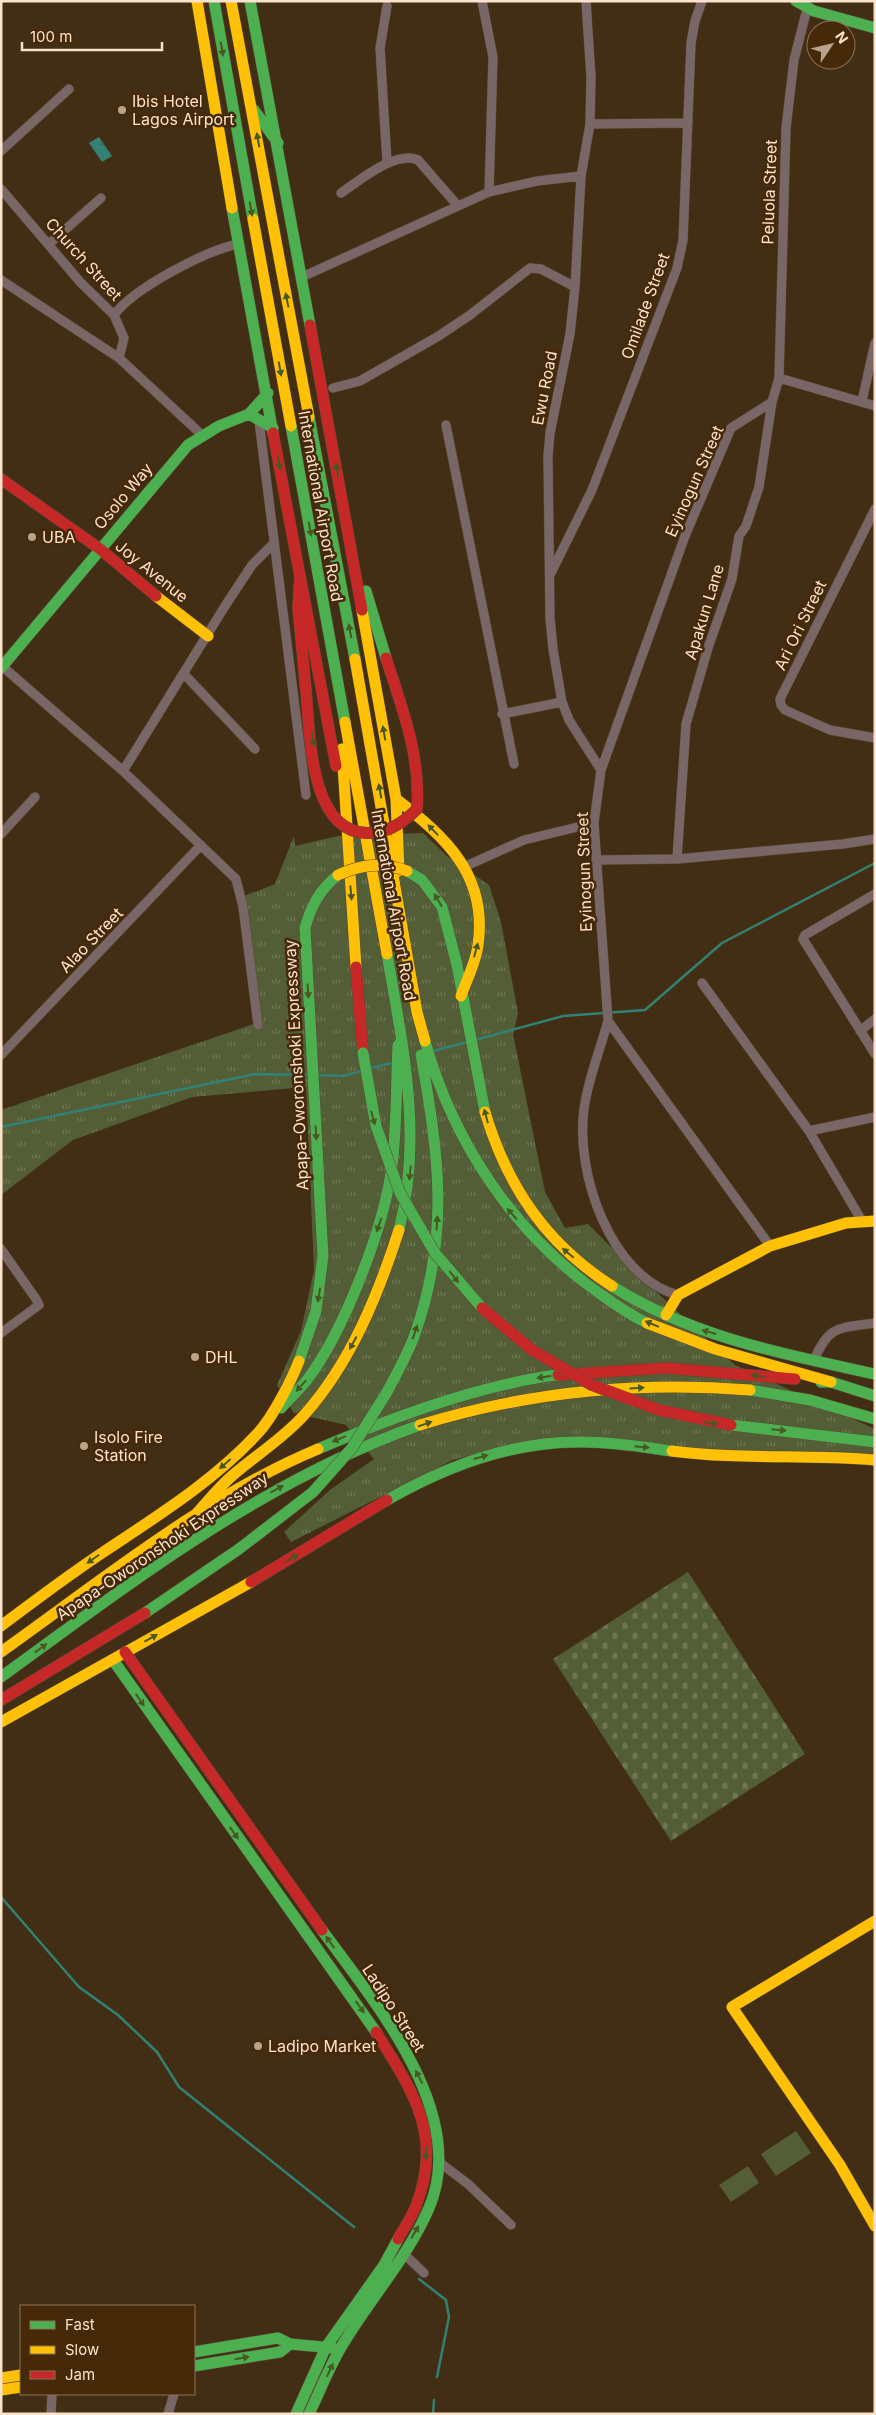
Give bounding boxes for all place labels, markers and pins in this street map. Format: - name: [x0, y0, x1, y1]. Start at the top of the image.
- place label: Ibis Hotel Lagos Airport: [132, 91, 235, 129]
- marker: Ibis Hotel Lagos Airport: [116, 104, 128, 116]
- place label: UBA: [42, 527, 75, 547]
- marker: UBA: [26, 531, 38, 543]
- place label: DHL: [205, 1347, 237, 1367]
- marker: DHL: [189, 1351, 201, 1363]
- place label: Isolo Fire Station: [94, 1427, 163, 1465]
- marker: Isolo Fire Station: [78, 1440, 90, 1452]
- place label: Ladipo Market: [268, 2036, 376, 2056]
- marker: Ladipo Market: [252, 2040, 264, 2052]

